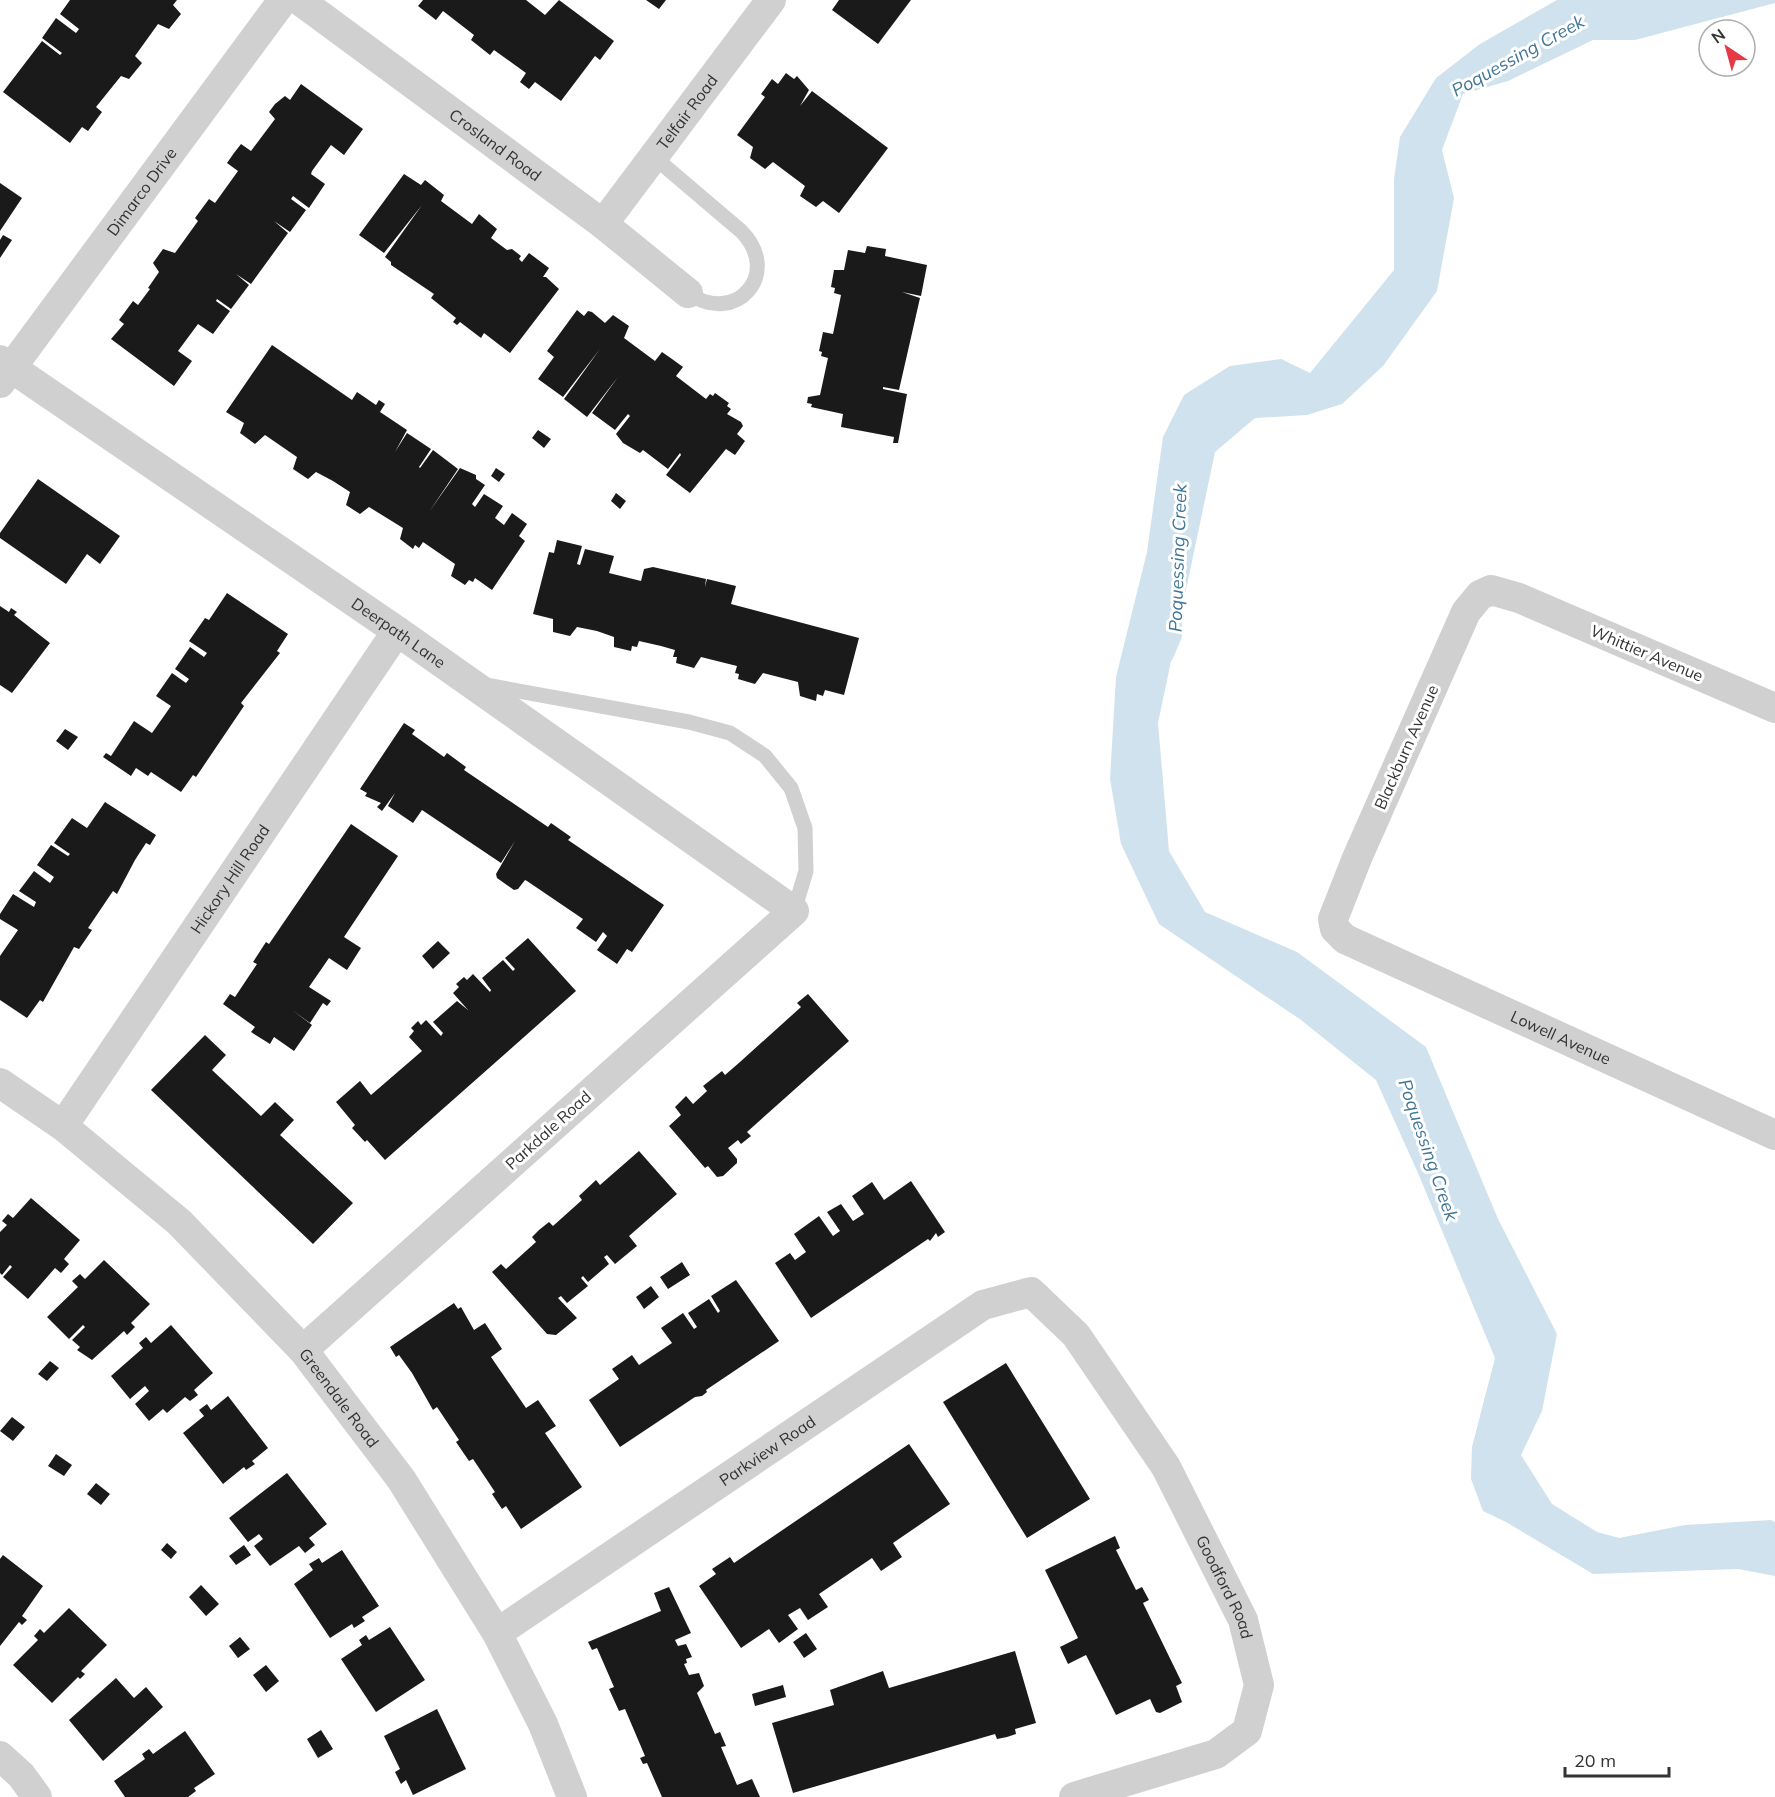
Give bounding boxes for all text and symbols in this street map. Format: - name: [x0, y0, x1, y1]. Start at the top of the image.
- water label: Poquessing Creek: [1447, 9, 1589, 102]
- north arrow: [1697, 18, 1757, 78]
- text: N: [1707, 24, 1729, 48]
- street label: Telfair Road: [652, 70, 722, 154]
- street label: Crosland Road: [445, 104, 545, 185]
- street label: Dimarco Drive: [102, 143, 181, 240]
- water label: Poquessing Creek: [1163, 483, 1192, 633]
- street label: Deerpath Lane: [348, 593, 450, 672]
- street label: Whittier Avenue: [1588, 620, 1706, 686]
- street label: Blackburn Avenue: [1370, 682, 1442, 812]
- street label: Hickory Hill Road: [186, 821, 274, 937]
- street label: Lowell Avenue: [1508, 1006, 1614, 1069]
- water label: Poquessing Creek: [1393, 1076, 1464, 1224]
- street label: Parkdale Road: [501, 1086, 595, 1174]
- street label: Greendale Road: [295, 1344, 383, 1451]
- street label: Parkview Road: [715, 1411, 819, 1490]
- street label: Goodford Road: [1192, 1532, 1257, 1641]
- scale bar: [1565, 1740, 1668, 1778]
- text: 20 m: [1574, 1749, 1616, 1772]

